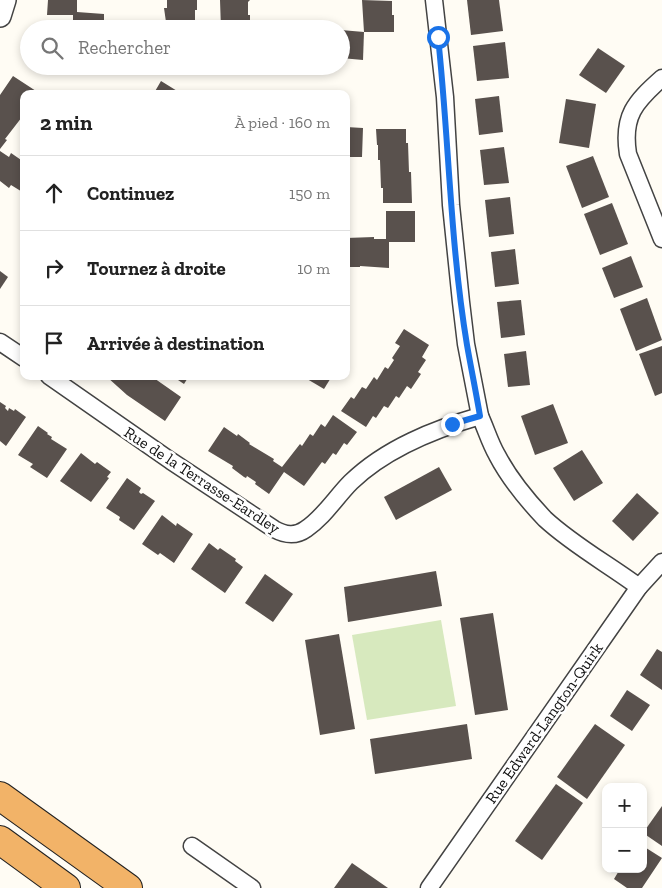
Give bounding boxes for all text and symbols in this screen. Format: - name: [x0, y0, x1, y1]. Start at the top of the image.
- search box: [20, 20, 350, 75]
- route start: [427, 26, 450, 49]
- icon: search: [38, 34, 66, 62]
- text: Rechercher: [78, 36, 171, 59]
- text: 2 min: [40, 110, 92, 135]
- text: À pied · 160 m: [235, 113, 330, 132]
- icon: ahead: [40, 179, 68, 207]
- text: Continuez: [87, 182, 174, 205]
- text: 150 m: [289, 184, 330, 203]
- icon: right: [40, 254, 68, 282]
- text: Tournez à droite: [87, 257, 226, 280]
- text: 10 m: [297, 259, 330, 278]
- icon: arrive: [40, 329, 68, 357]
- text: Arrivée à destination: [87, 332, 264, 355]
- route end: [441, 413, 464, 436]
- street label: Rue de la Terrasse-Eardley: [121, 423, 284, 538]
- street label: Rue Edward-Langton-Quirk: [481, 638, 607, 807]
- map controls: [602, 783, 647, 873]
- button: +: [602, 783, 647, 828]
- button: −: [602, 828, 647, 873]

